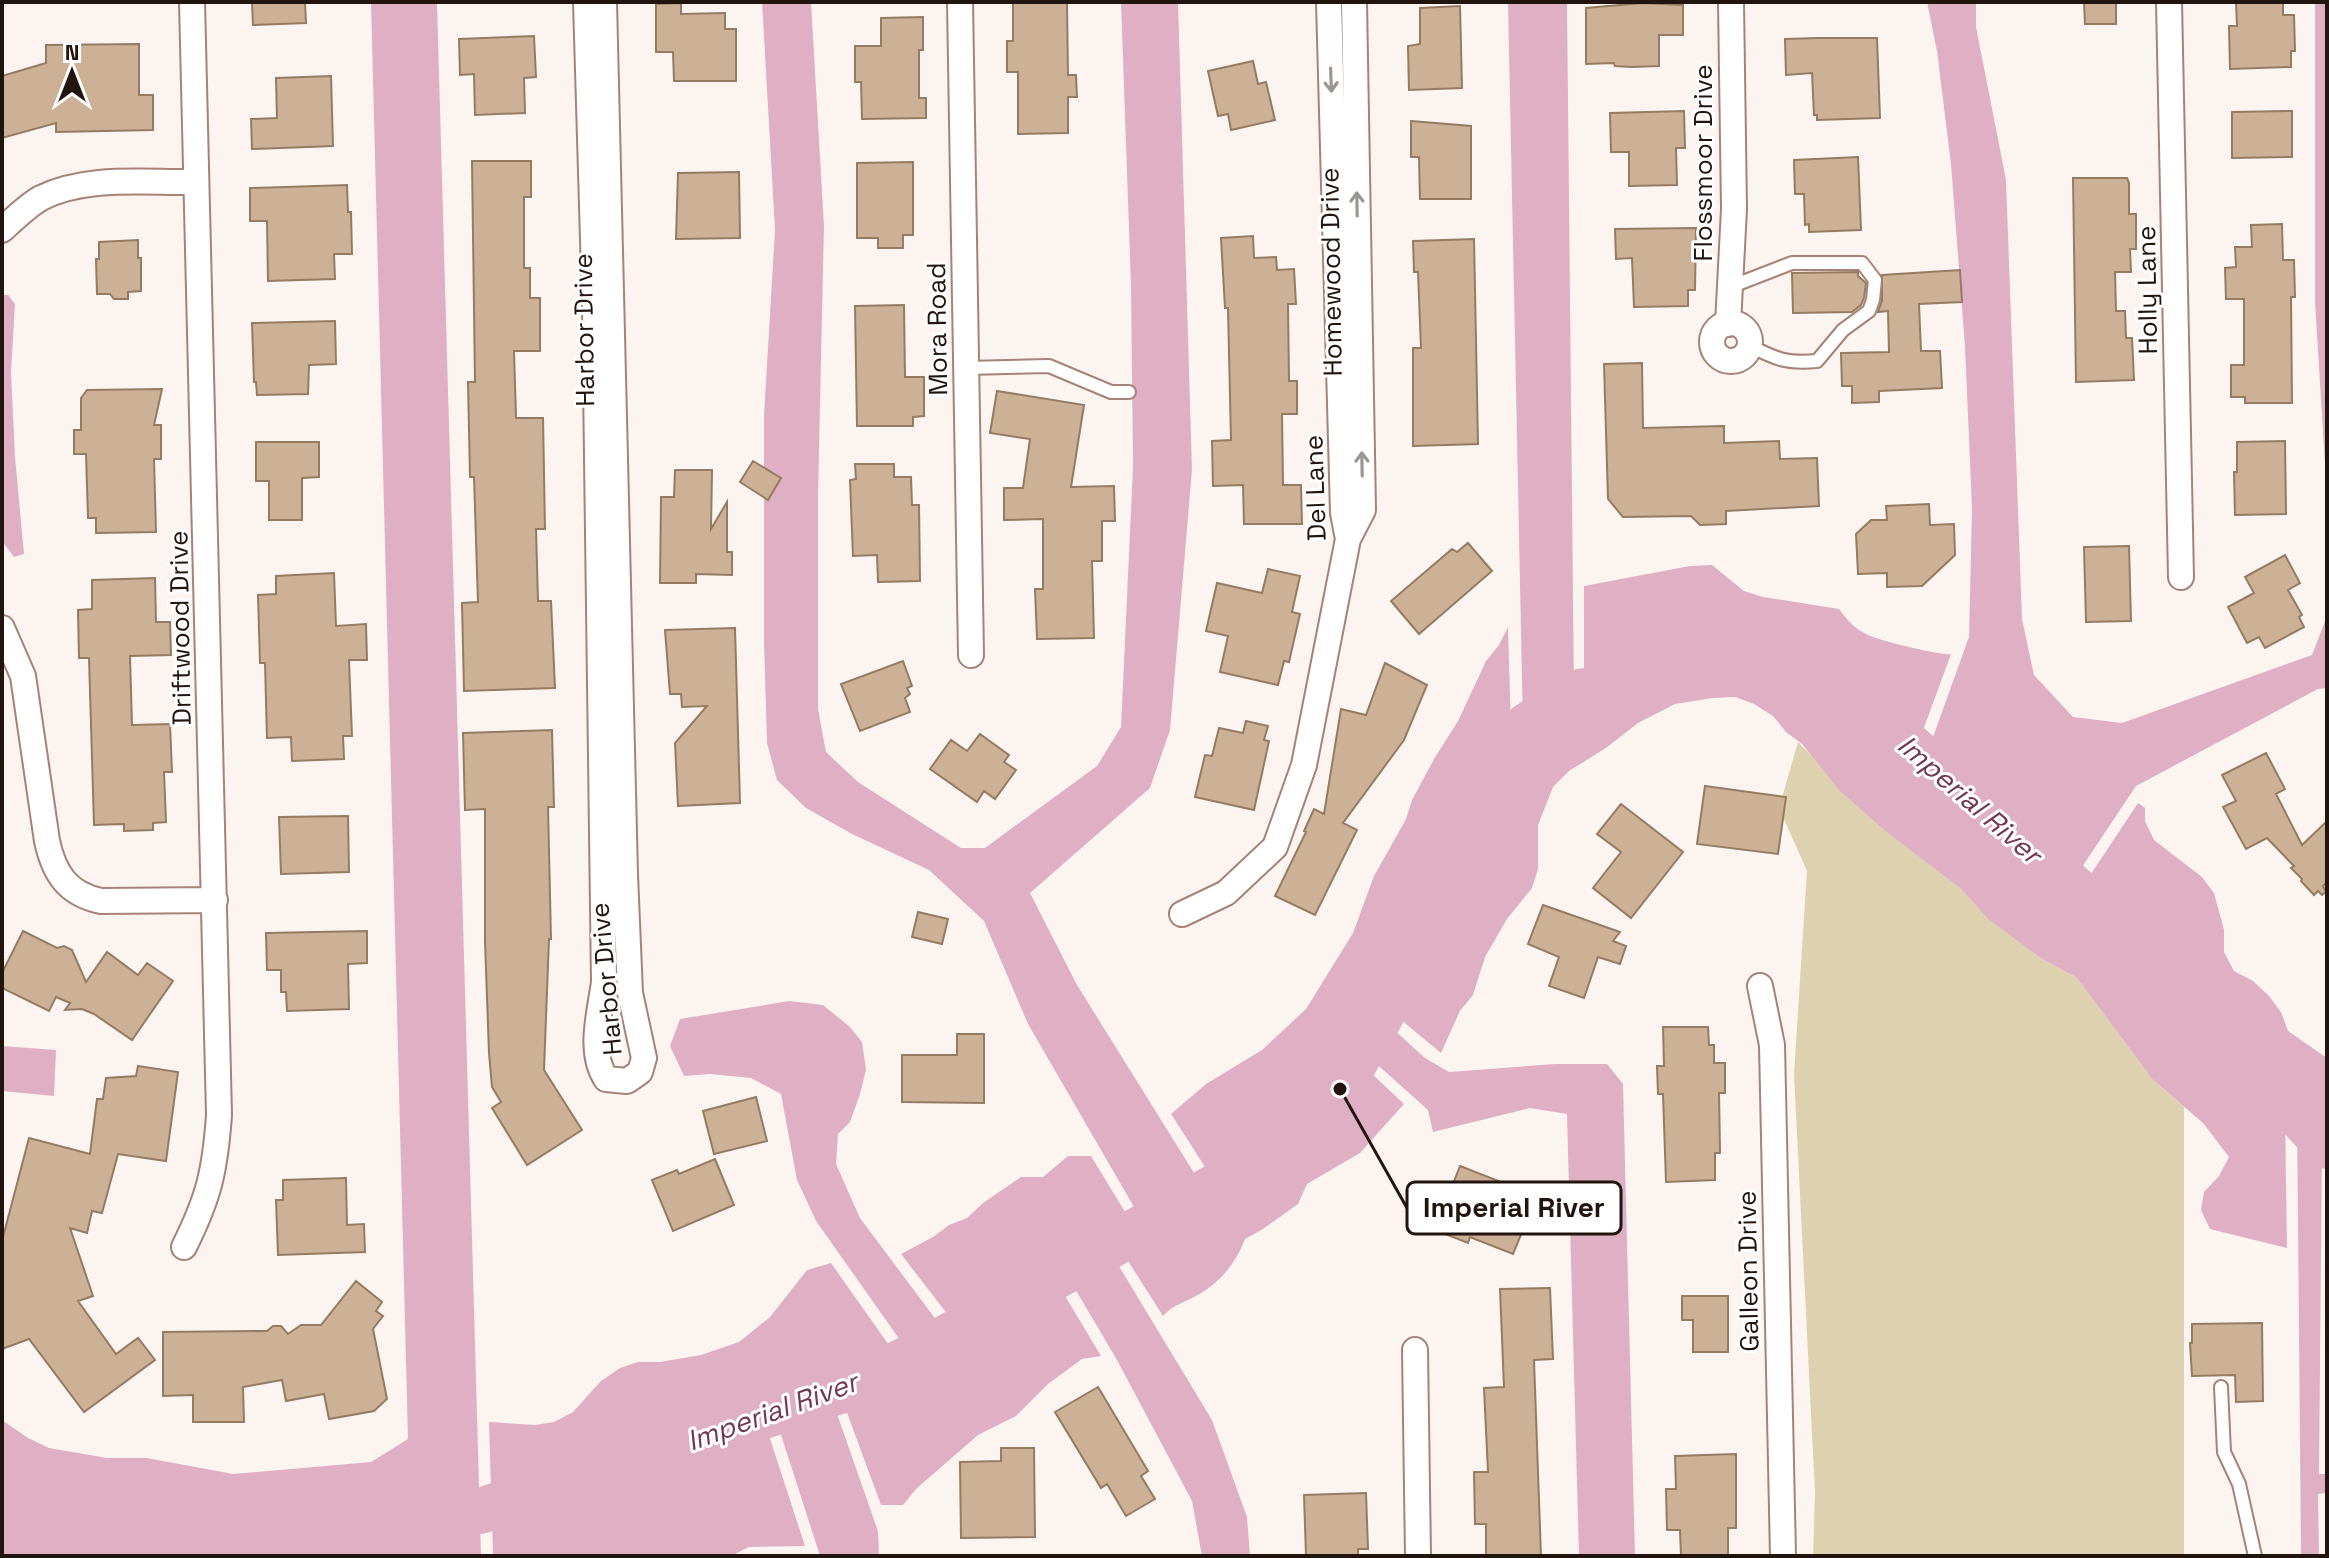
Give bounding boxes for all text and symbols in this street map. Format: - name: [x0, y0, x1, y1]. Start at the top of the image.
- north arrow: [32, 32, 112, 112]
- text: N: [65, 38, 79, 66]
- street label: Flossmoor Drive: [1686, 64, 1720, 262]
- one-way arrow: [1324, 66, 1339, 93]
- street label: Homewood Drive: [1312, 167, 1350, 377]
- one-way arrow: [1350, 191, 1365, 218]
- street label: Holly Lane: [2129, 225, 2165, 355]
- street label: Harbor Drive: [566, 253, 602, 407]
- street label: Mora Road: [919, 262, 955, 396]
- street label: Del Lane: [1296, 434, 1334, 542]
- one-way arrow: [1354, 451, 1370, 478]
- street label: Driftwood Drive: [161, 530, 199, 726]
- water label: Imperial River: [1891, 727, 2052, 874]
- street label: Harbor Drive: [582, 901, 630, 1057]
- callout: Imperial River: [1407, 1182, 1621, 1234]
- text: Imperial River: [1423, 1189, 1605, 1225]
- street label: Galleon Drive: [1730, 1190, 1766, 1352]
- water label: Imperial River: [682, 1362, 866, 1459]

